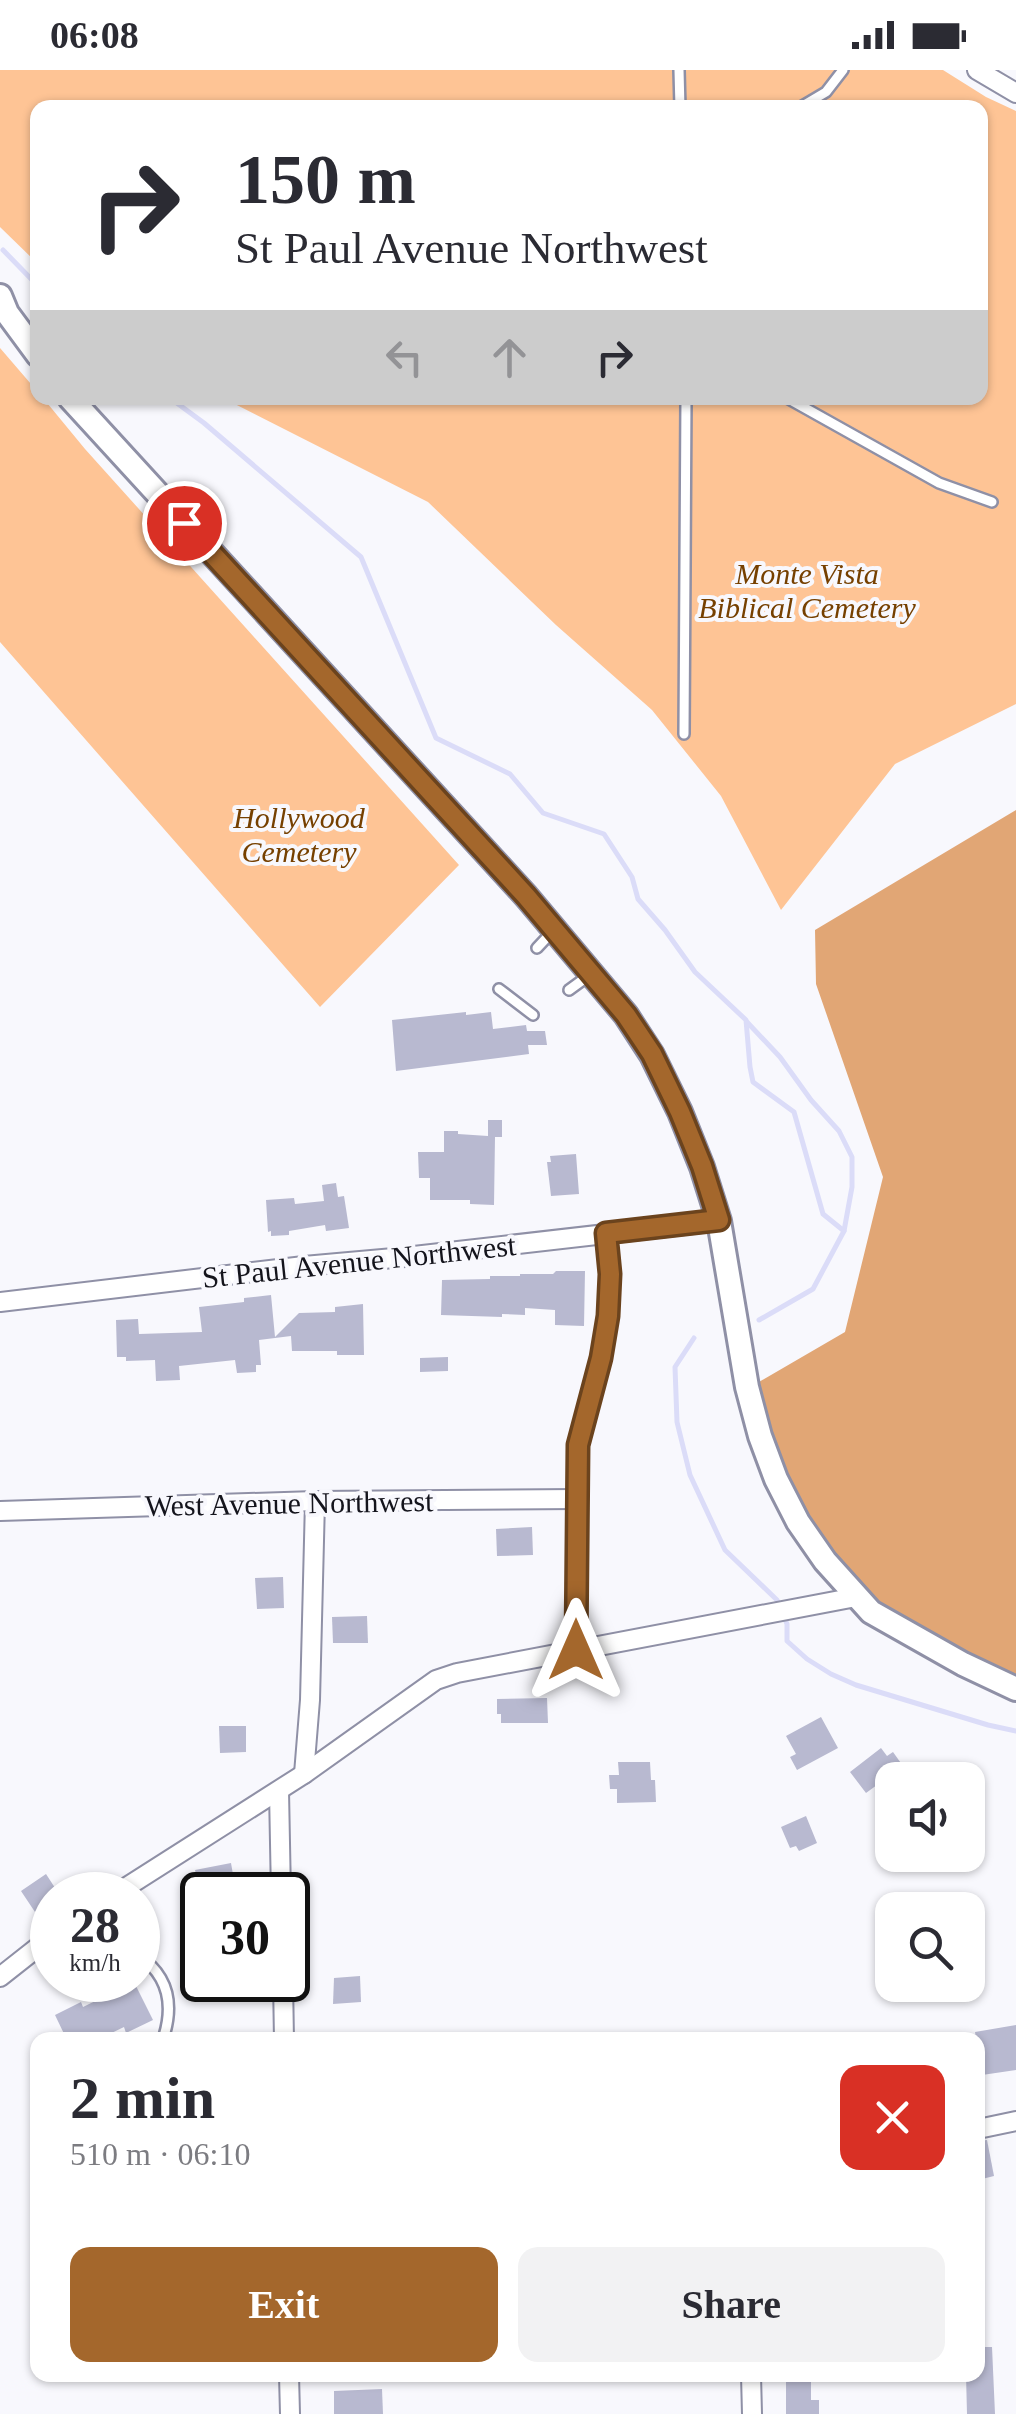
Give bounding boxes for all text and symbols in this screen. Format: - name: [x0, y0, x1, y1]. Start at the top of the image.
- text: 06:08: [50, 14, 139, 56]
- icon: right: [70, 140, 200, 270]
- text: 150 m: [235, 141, 416, 218]
- text: St Paul Avenue Northwest: [235, 223, 708, 273]
- icon: left: [377, 330, 432, 385]
- icon: ahead: [482, 330, 537, 385]
- icon: right: [587, 330, 642, 385]
- pin: [142, 481, 227, 566]
- icon: arrive: [157, 496, 212, 551]
- park label: Monte Vista Biblical Cemetery: [698, 557, 916, 624]
- park label: Hollywood Cemetery: [232, 801, 366, 868]
- street label: St Paul Avenue Northwest: [201, 1228, 518, 1294]
- street label: West Avenue Northwest: [144, 1484, 434, 1522]
- position arrow: [524, 1598, 628, 1702]
- map controls: [875, 1762, 985, 2002]
- button: sound: [875, 1762, 985, 1872]
- speed limit sign: 30: [180, 1872, 310, 2002]
- button: search: [875, 1892, 985, 2002]
- text: 28: [70, 1897, 120, 1953]
- text: km/h: [69, 1949, 121, 1976]
- text: 2 min: [70, 2065, 215, 2131]
- button: close: [840, 2065, 945, 2170]
- text: 510 m · 06:10: [70, 2136, 250, 2172]
- button: Exit: [70, 2247, 498, 2362]
- button: Share: [518, 2247, 945, 2362]

